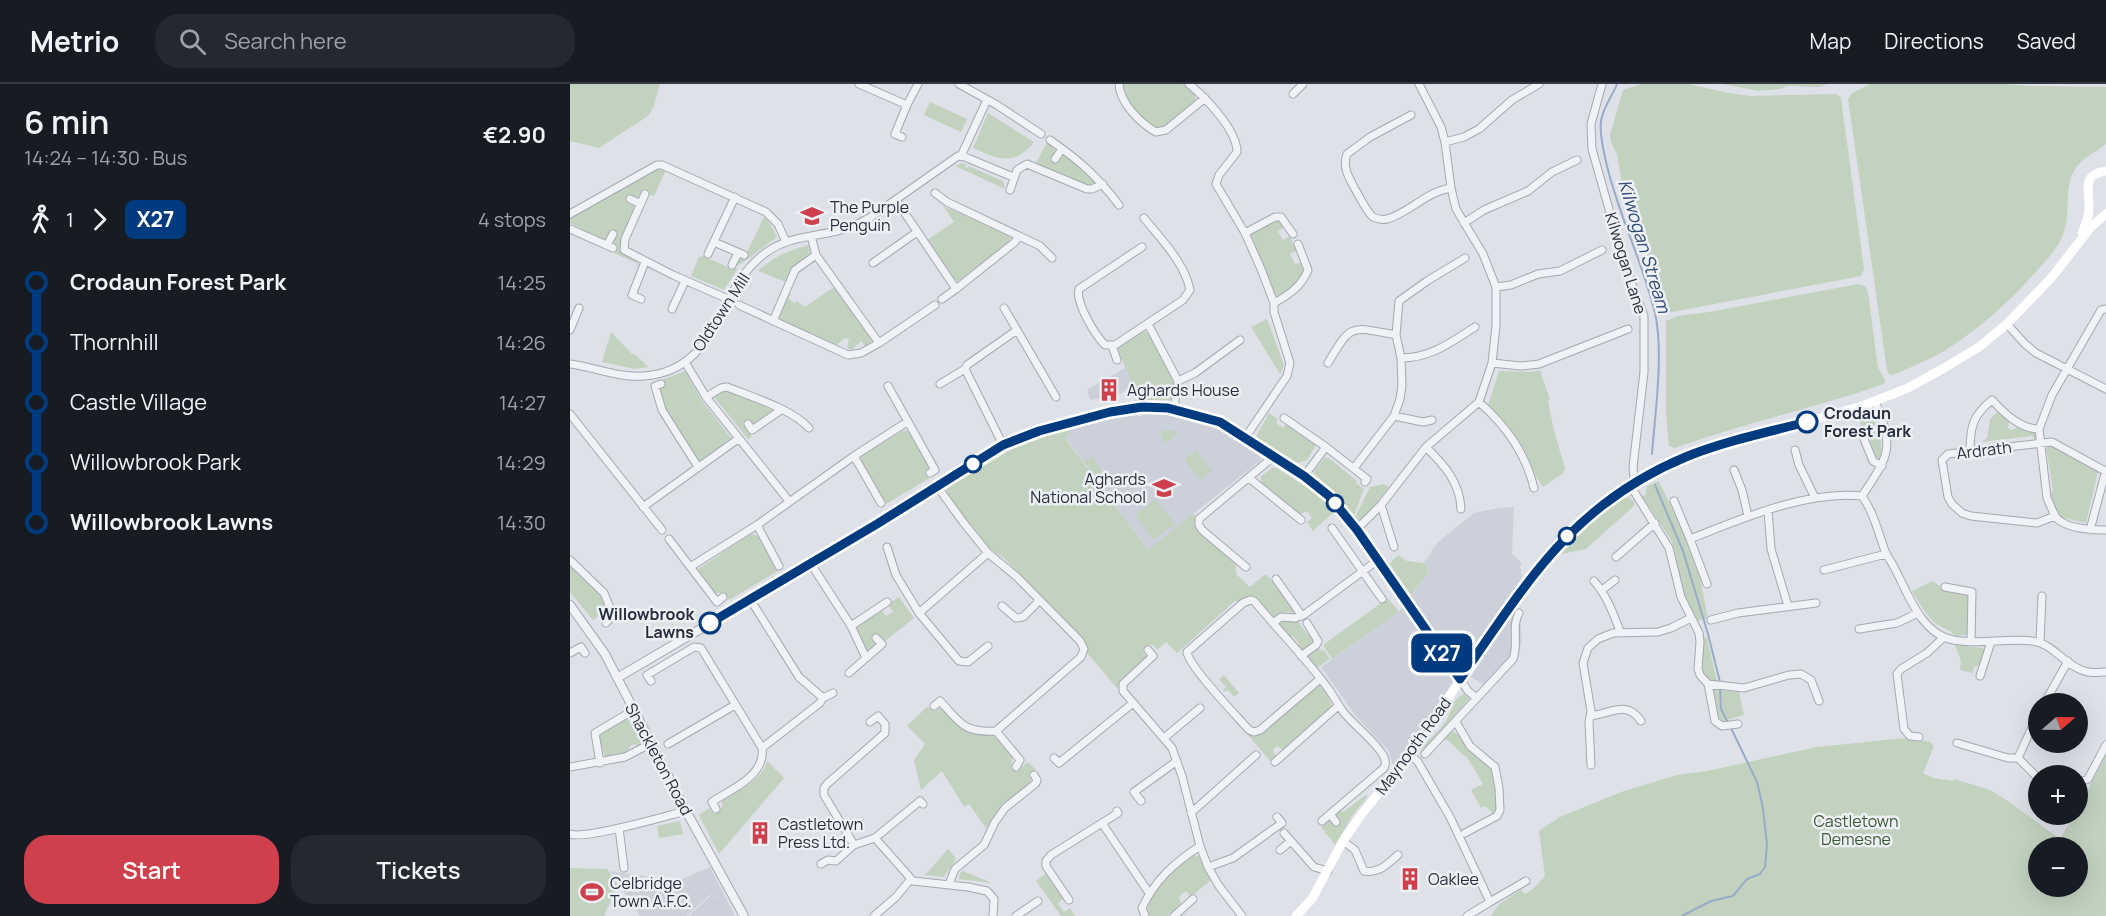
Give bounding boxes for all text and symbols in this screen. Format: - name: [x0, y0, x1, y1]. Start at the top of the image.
- search box: [155, 14, 575, 68]
- text: Metrio: [30, 22, 119, 60]
- icon: search: [176, 25, 209, 58]
- text: Search here: [224, 26, 347, 56]
- text: Map: [1810, 27, 1851, 55]
- text: Directions: [1884, 27, 1984, 55]
- text: Saved: [2017, 27, 2076, 55]
- text: 6 min: [24, 99, 109, 144]
- text: €2.90: [483, 120, 546, 150]
- text: 14:24 – 14:30 · Bus: [24, 144, 187, 171]
- water label: Kilwogan Stream: [1613, 176, 1677, 317]
- place label: The Purple Penguin: [830, 196, 909, 236]
- icon: walk: [24, 203, 57, 236]
- icon: forward: [83, 203, 116, 236]
- school or university icon: The Purple Penguin: [799, 203, 825, 229]
- text: X27: [137, 205, 174, 233]
- text: 1: [66, 206, 74, 233]
- text: 4 stops: [478, 206, 546, 233]
- street label: Kilwogan Lane: [1600, 209, 1652, 317]
- text: Crodaun Forest Park: [70, 267, 286, 297]
- street label: Oldtown Mill: [687, 268, 755, 356]
- text: 14:25: [497, 269, 546, 296]
- text: Thornhill: [70, 327, 159, 357]
- text: 14:26: [497, 329, 546, 356]
- building icon: Aghards House: [1096, 377, 1122, 403]
- place label: Aghards House: [1127, 379, 1239, 401]
- text: Castle Village: [70, 387, 207, 417]
- text: 14:27: [499, 389, 546, 416]
- place label: Crodaun Forest Park: [1824, 402, 1911, 442]
- marker: Crodaun Forest Park: [1796, 411, 1818, 433]
- street label: Ardrath: [1955, 436, 2013, 464]
- text: Willowbrook Park: [70, 447, 241, 477]
- text: 14:29: [497, 449, 546, 476]
- unlabelled marker: [964, 455, 982, 473]
- place label: Aghards National School: [1030, 468, 1146, 508]
- school or university icon: Aghards National School: [1151, 475, 1177, 501]
- unlabelled marker: [1326, 494, 1344, 512]
- text: Willowbrook Lawns: [70, 507, 273, 537]
- text: 14:30: [497, 509, 546, 536]
- unlabelled marker: [1558, 527, 1576, 545]
- place label: Willowbrook Lawns: [598, 603, 694, 643]
- marker: Willowbrook Lawns: [699, 612, 721, 634]
- line badge: X27: [1408, 634, 1476, 672]
- text: X27: [1423, 639, 1461, 667]
- street label: Maynooth Road: [1370, 693, 1456, 799]
- north arrow: [2028, 693, 2088, 753]
- map controls: [2028, 693, 2088, 897]
- street label: Shackleton Road: [620, 699, 698, 819]
- button: +: [2028, 765, 2088, 825]
- park label: Castletown Demesne: [1813, 810, 1899, 850]
- place label: Castletown Press Ltd.: [778, 813, 863, 853]
- building icon: Castletown Press Ltd.: [747, 820, 773, 846]
- button: Start: [24, 835, 279, 904]
- button: Tickets: [291, 835, 546, 904]
- button: −: [2028, 837, 2088, 897]
- building icon: Oaklee: [1397, 866, 1423, 892]
- place label: Oaklee: [1428, 868, 1479, 890]
- place label: Celbridge Town A.F.C.: [610, 872, 692, 912]
- sports icon: Celbridge Town A.F.C.: [579, 879, 605, 905]

